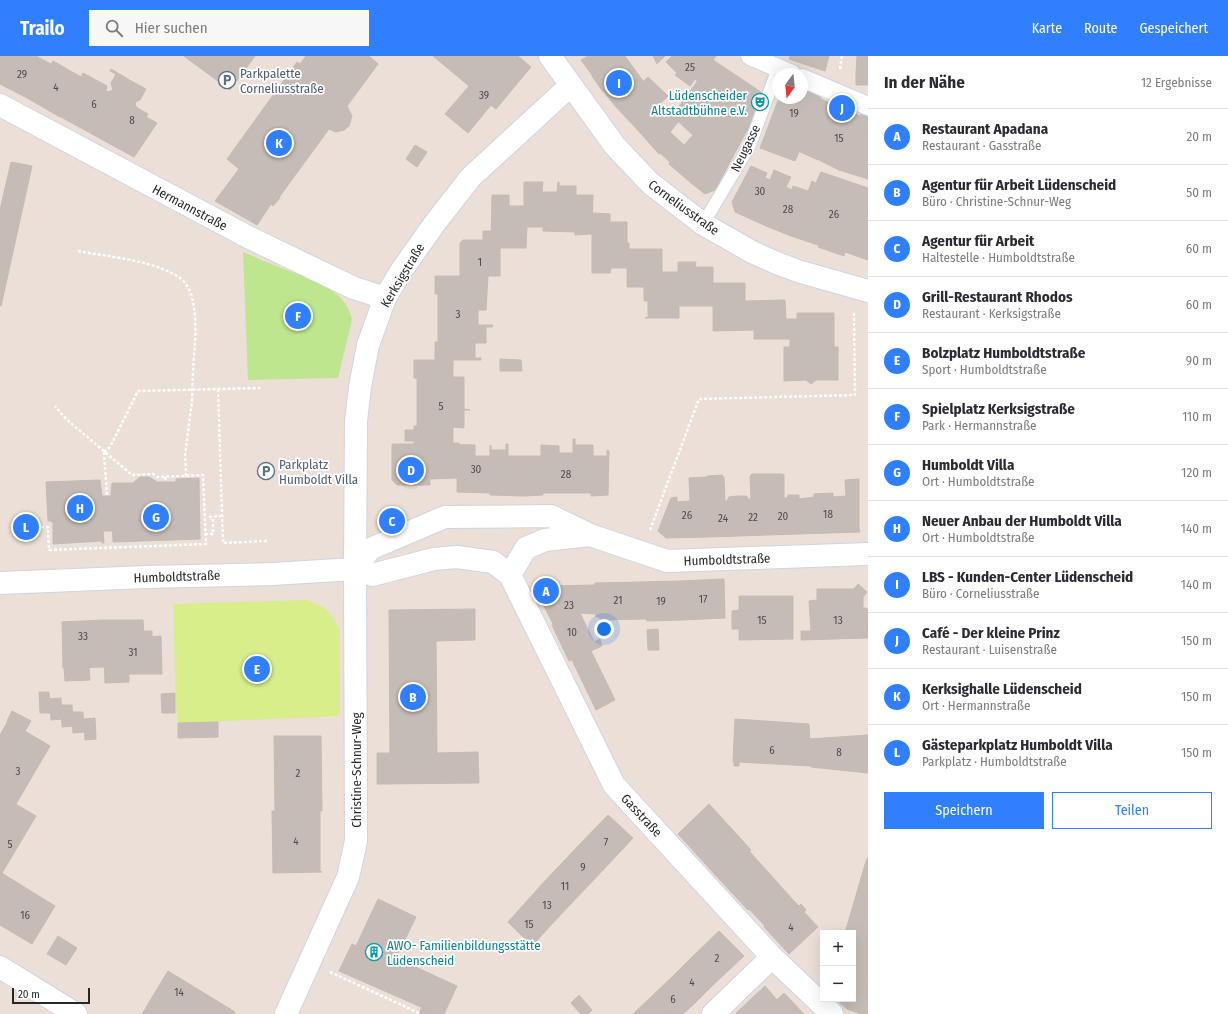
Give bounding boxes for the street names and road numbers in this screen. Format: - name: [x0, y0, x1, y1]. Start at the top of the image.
- street label: Neugasse: [728, 122, 763, 174]
- street label: Corneliusstraße: [645, 177, 722, 238]
- street label: Hermannstraße: [150, 181, 230, 233]
- street label: Kerksigstraße: [377, 240, 427, 310]
- street label: Humboldtstraße: [683, 550, 771, 569]
- street label: Humboldtstraße: [133, 567, 221, 586]
- street label: Christine-Schnur-Weg: [349, 711, 364, 828]
- street label: Gasstraße: [618, 791, 665, 840]

